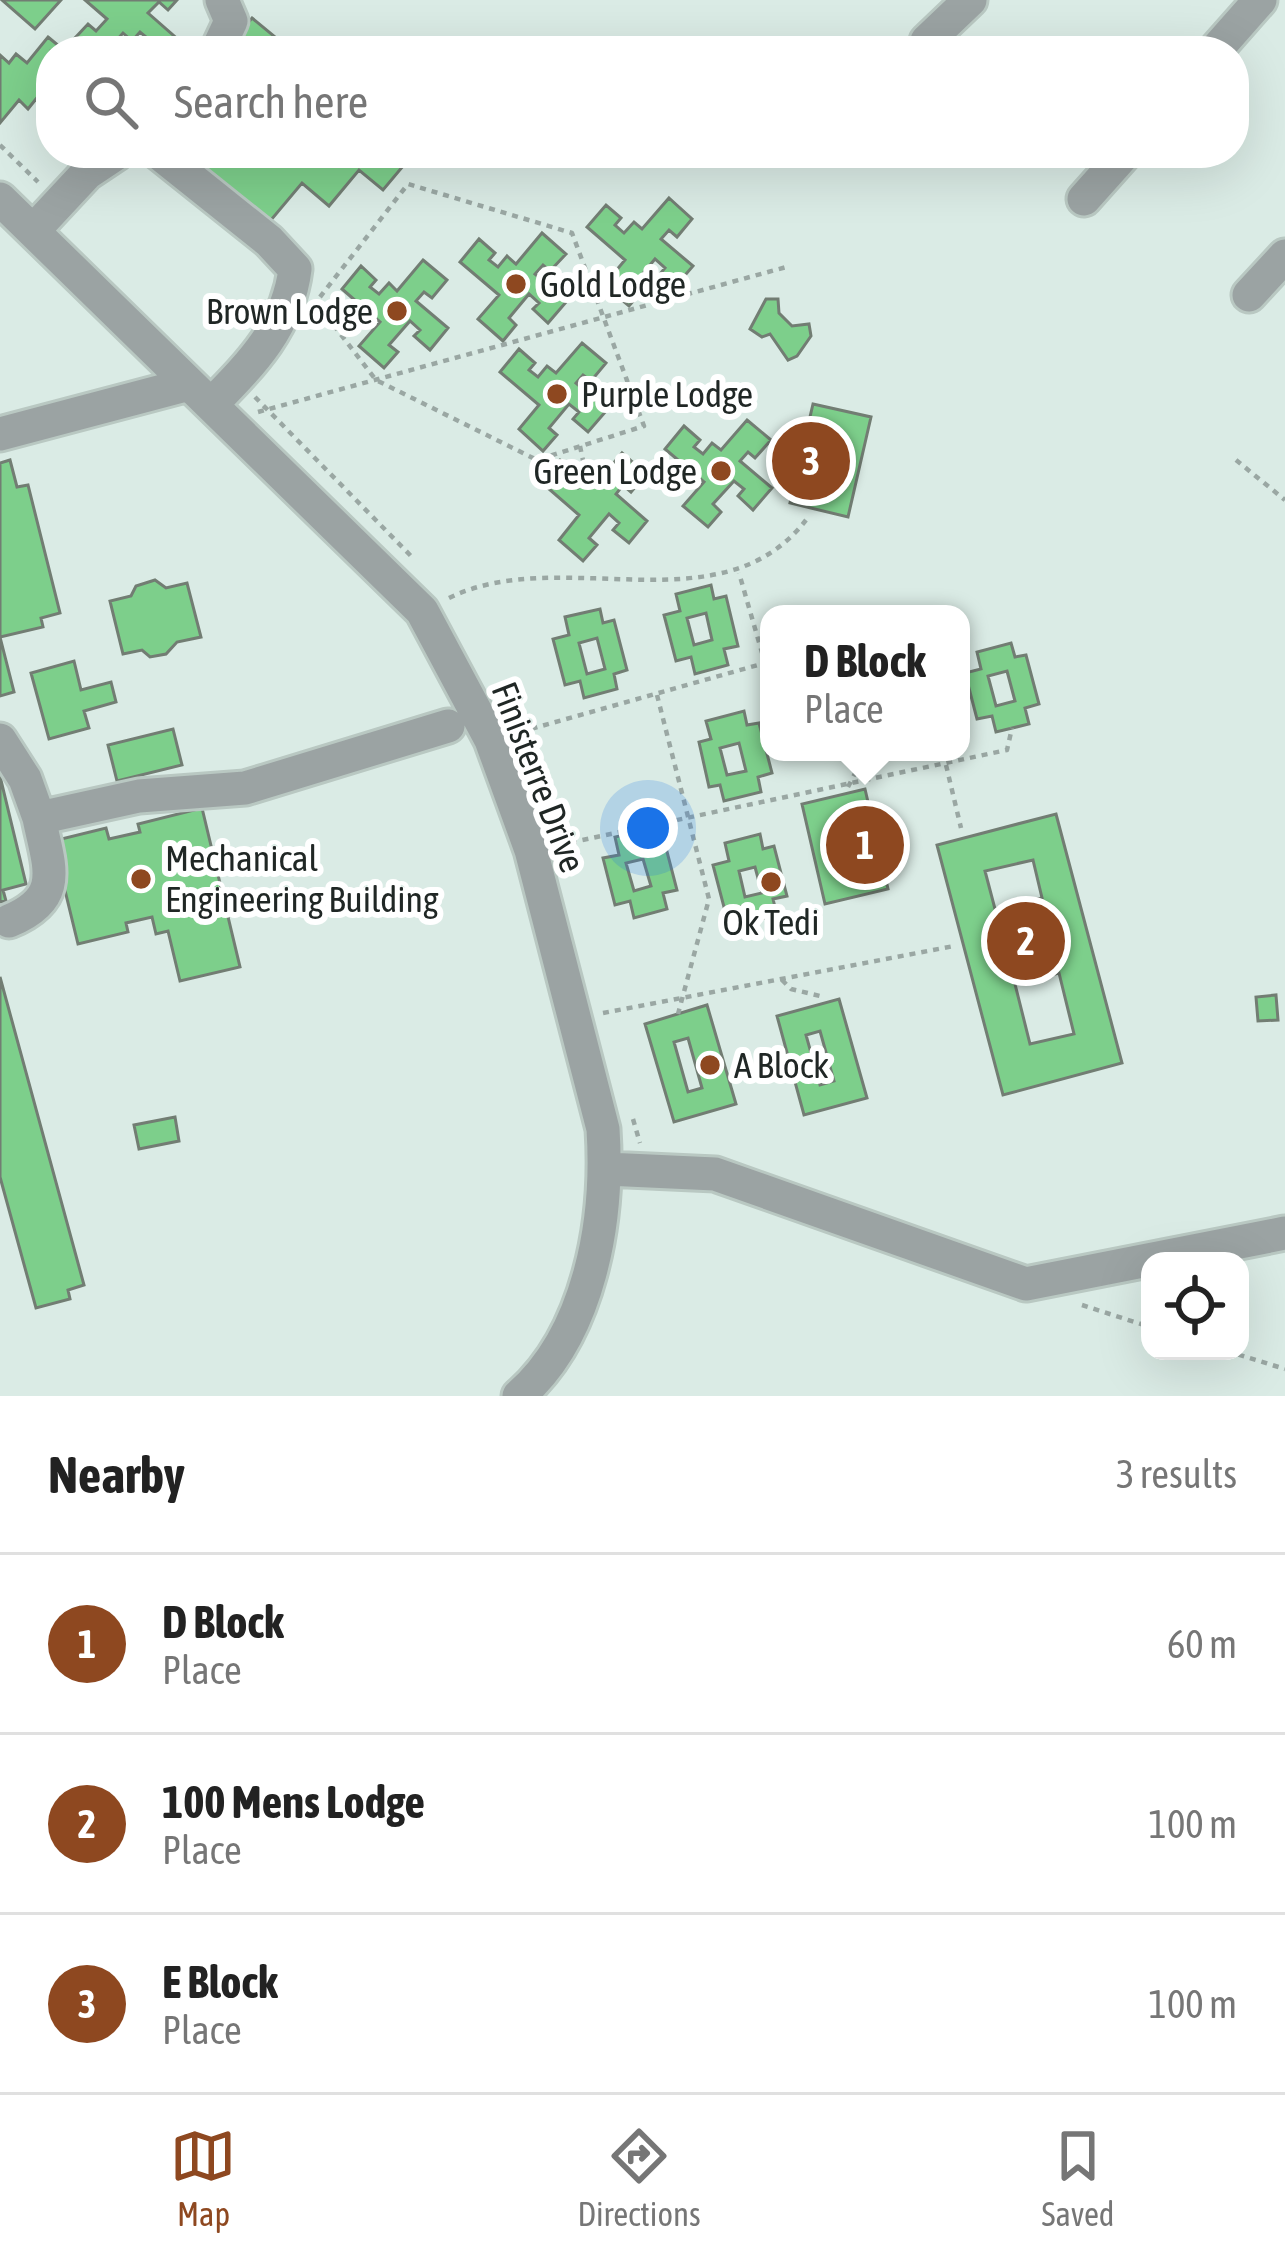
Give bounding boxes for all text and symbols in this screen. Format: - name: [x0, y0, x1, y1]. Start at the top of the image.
- search box: [36, 36, 1249, 168]
- icon: search: [78, 69, 144, 135]
- text: Search here: [174, 76, 368, 128]
- place label: Gold Lodge: [540, 263, 686, 305]
- marker: Gold Lodge: [503, 271, 529, 297]
- place label: Brown Lodge: [206, 290, 373, 332]
- marker: Brown Lodge: [384, 298, 410, 324]
- place label: Purple Lodge: [581, 373, 753, 415]
- marker: Purple Lodge: [544, 381, 570, 407]
- pin: 3: [772, 416, 850, 506]
- place label: Green Lodge: [533, 450, 697, 492]
- marker: Green Lodge: [708, 458, 734, 484]
- popup: [760, 605, 970, 761]
- text: D Block: [804, 635, 926, 687]
- street label: Finisterre Drive: [484, 676, 594, 878]
- text: Place: [804, 687, 884, 731]
- your location: [618, 798, 678, 858]
- pin: 1: [826, 800, 904, 890]
- place label: Mechanical Engineering Building: [165, 837, 439, 920]
- marker: Mechanical Engineering Building: [128, 866, 154, 892]
- marker: Ok Tedi: [758, 869, 784, 895]
- pin: 2: [987, 896, 1065, 986]
- place label: Ok Tedi: [723, 901, 819, 943]
- place label: A Block: [734, 1044, 829, 1086]
- marker: A Block: [697, 1052, 723, 1078]
- map controls: [1141, 1252, 1249, 1360]
- button: locate: [1141, 1252, 1249, 1360]
- text: Nearby: [48, 1445, 185, 1504]
- text: 3 results: [1116, 1452, 1237, 1496]
- text: D Block: [162, 1596, 284, 1648]
- text: 1: [78, 1622, 96, 1666]
- text: 60 m: [1167, 1622, 1237, 1666]
- text: Place: [162, 1648, 242, 1692]
- text: 100 Mens Lodge: [162, 1776, 425, 1828]
- text: 2: [78, 1802, 96, 1846]
- text: 100 m: [1149, 1802, 1237, 1846]
- text: Place: [162, 1828, 242, 1872]
- text: E Block: [162, 1956, 278, 2008]
- text: 3: [78, 1982, 96, 2026]
- text: 100 m: [1149, 1982, 1237, 2026]
- text: Place: [162, 2008, 242, 2052]
- tab: Map: [170, 2123, 236, 2233]
- tab: Directions: [577, 2123, 701, 2233]
- tab: Saved: [1042, 2123, 1114, 2233]

